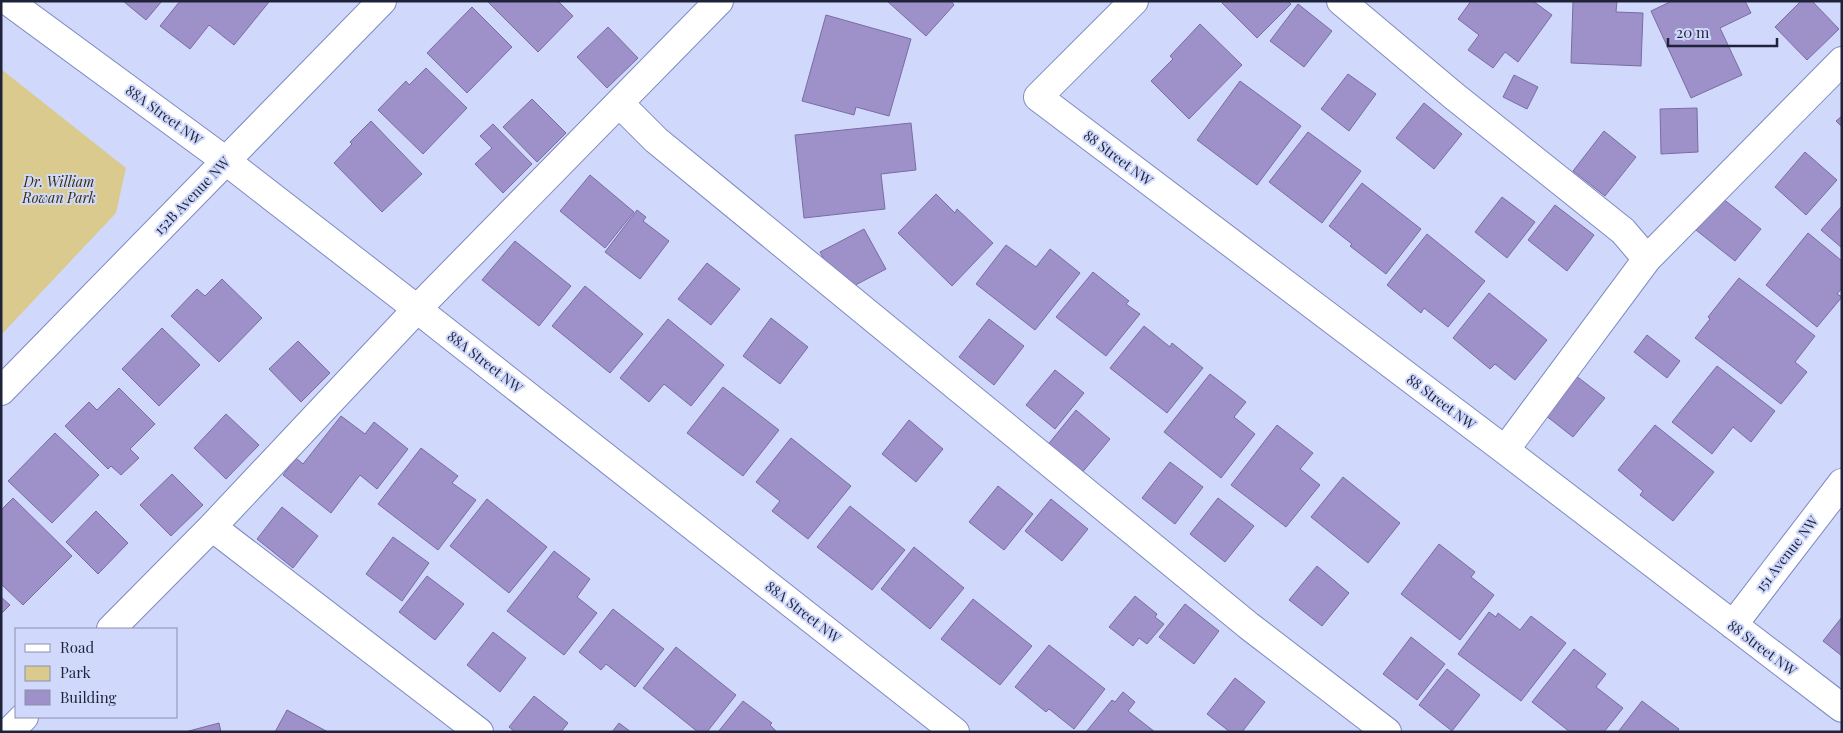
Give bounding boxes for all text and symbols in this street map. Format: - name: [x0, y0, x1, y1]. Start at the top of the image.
- scale bar: [1668, 15, 1777, 47]
- text: 20 m: [1676, 22, 1710, 42]
- street label: 88A Street NW: [122, 80, 207, 149]
- street label: 88 Street NW: [1080, 126, 1157, 190]
- street label: 152B Avenue NW: [150, 152, 234, 239]
- park label: Dr. William Rowan Park: [21, 172, 96, 207]
- street label: 88A Street NW: [444, 326, 527, 397]
- street label: 88 Street NW: [1403, 370, 1480, 434]
- street label: 151 Avenue NW: [1751, 512, 1822, 596]
- street label: 88A Street NW: [762, 576, 845, 647]
- street label: 88 Street NW: [1724, 616, 1801, 680]
- legend: [15, 628, 178, 718]
- text: Road: [60, 637, 94, 657]
- text: Park: [60, 662, 92, 682]
- text: Building: [60, 687, 117, 707]

